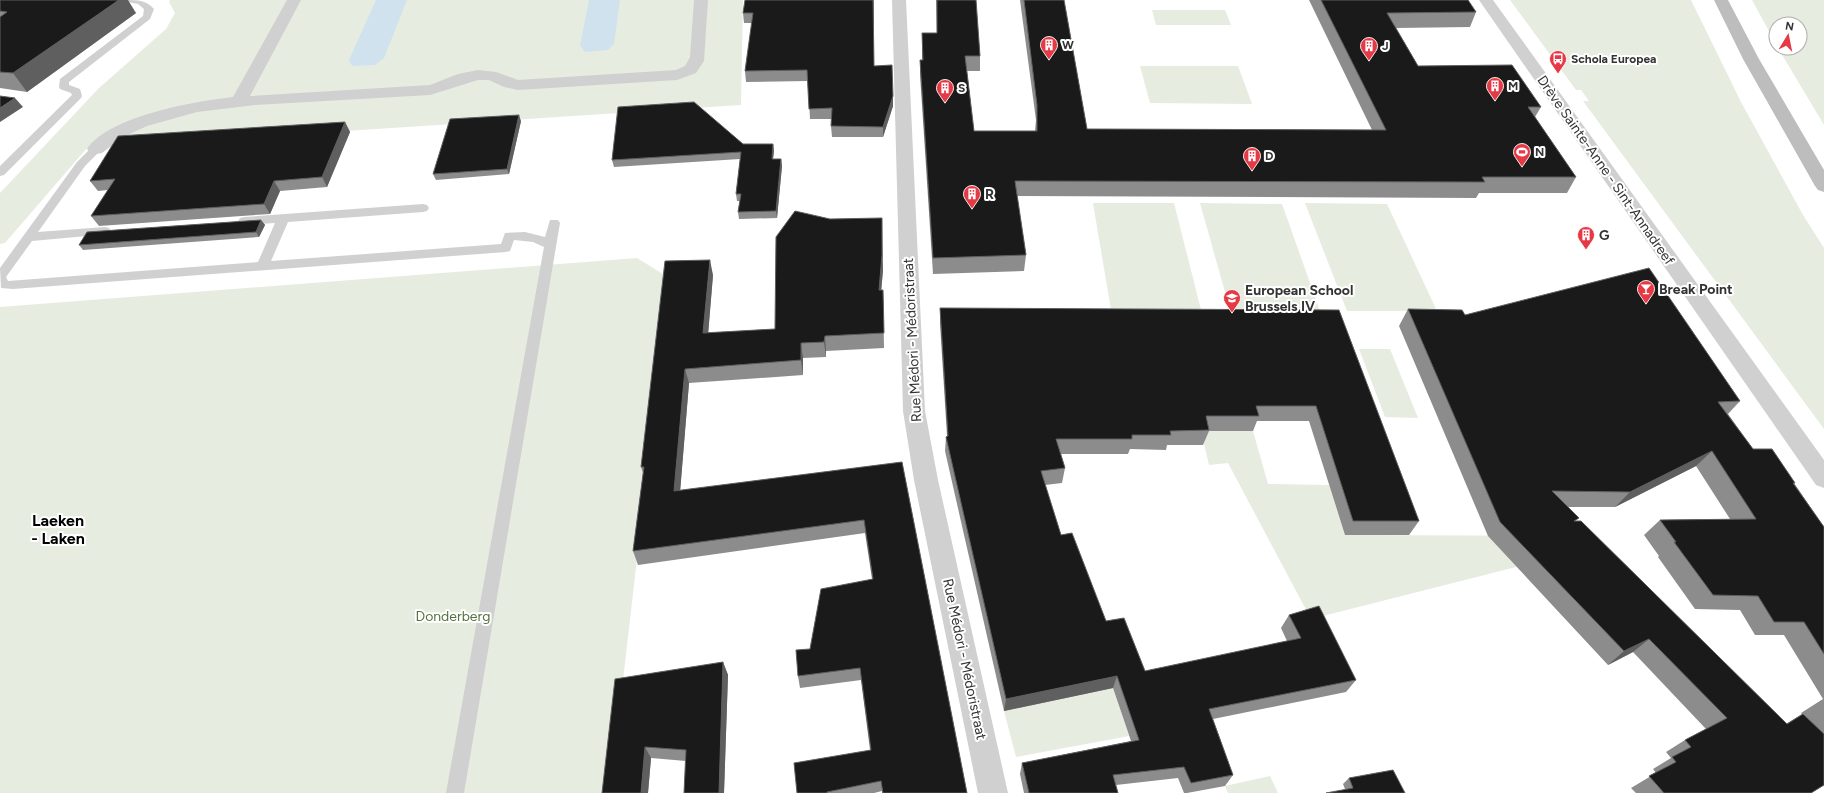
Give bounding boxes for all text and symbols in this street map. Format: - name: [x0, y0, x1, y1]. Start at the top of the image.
- north arrow: [1768, 16, 1808, 56]
- text: N: [1784, 20, 1795, 34]
- building icon: W: [1039, 35, 1059, 60]
- building icon: J: [1359, 36, 1379, 61]
- place label: W: [1062, 38, 1074, 52]
- place label: J: [1382, 39, 1389, 53]
- bus stop icon: Schola Europea: [1548, 49, 1568, 74]
- place label: Schola Europea: [1571, 52, 1657, 66]
- street label: Drève Sainte-Anne - Sint-Annadreef: [1533, 72, 1678, 269]
- building icon: M: [1485, 76, 1505, 101]
- building icon: S: [935, 78, 955, 103]
- place label: M: [1508, 79, 1518, 93]
- place label: S: [958, 81, 965, 95]
- sports icon: N: [1512, 142, 1532, 167]
- place label: N: [1535, 145, 1544, 159]
- building icon: D: [1242, 146, 1262, 171]
- place label: D: [1265, 149, 1273, 163]
- building icon: R: [962, 184, 982, 209]
- place label: R: [985, 186, 994, 203]
- building icon: G: [1576, 225, 1596, 250]
- place label: G: [1599, 227, 1610, 244]
- street label: Rue Médori - Médoristraat: [900, 258, 925, 422]
- bar icon: Break Point: [1636, 279, 1656, 304]
- place label: Break Point: [1659, 281, 1733, 298]
- place label: European School Brussels IV: [1245, 282, 1353, 315]
- school or university icon: European School Brussels IV: [1222, 288, 1242, 313]
- district label: Laeken - Laken: [31, 511, 85, 548]
- street label: Rue Médori - Médoristraat: [939, 577, 990, 741]
- park label: Donderberg: [416, 608, 490, 625]

